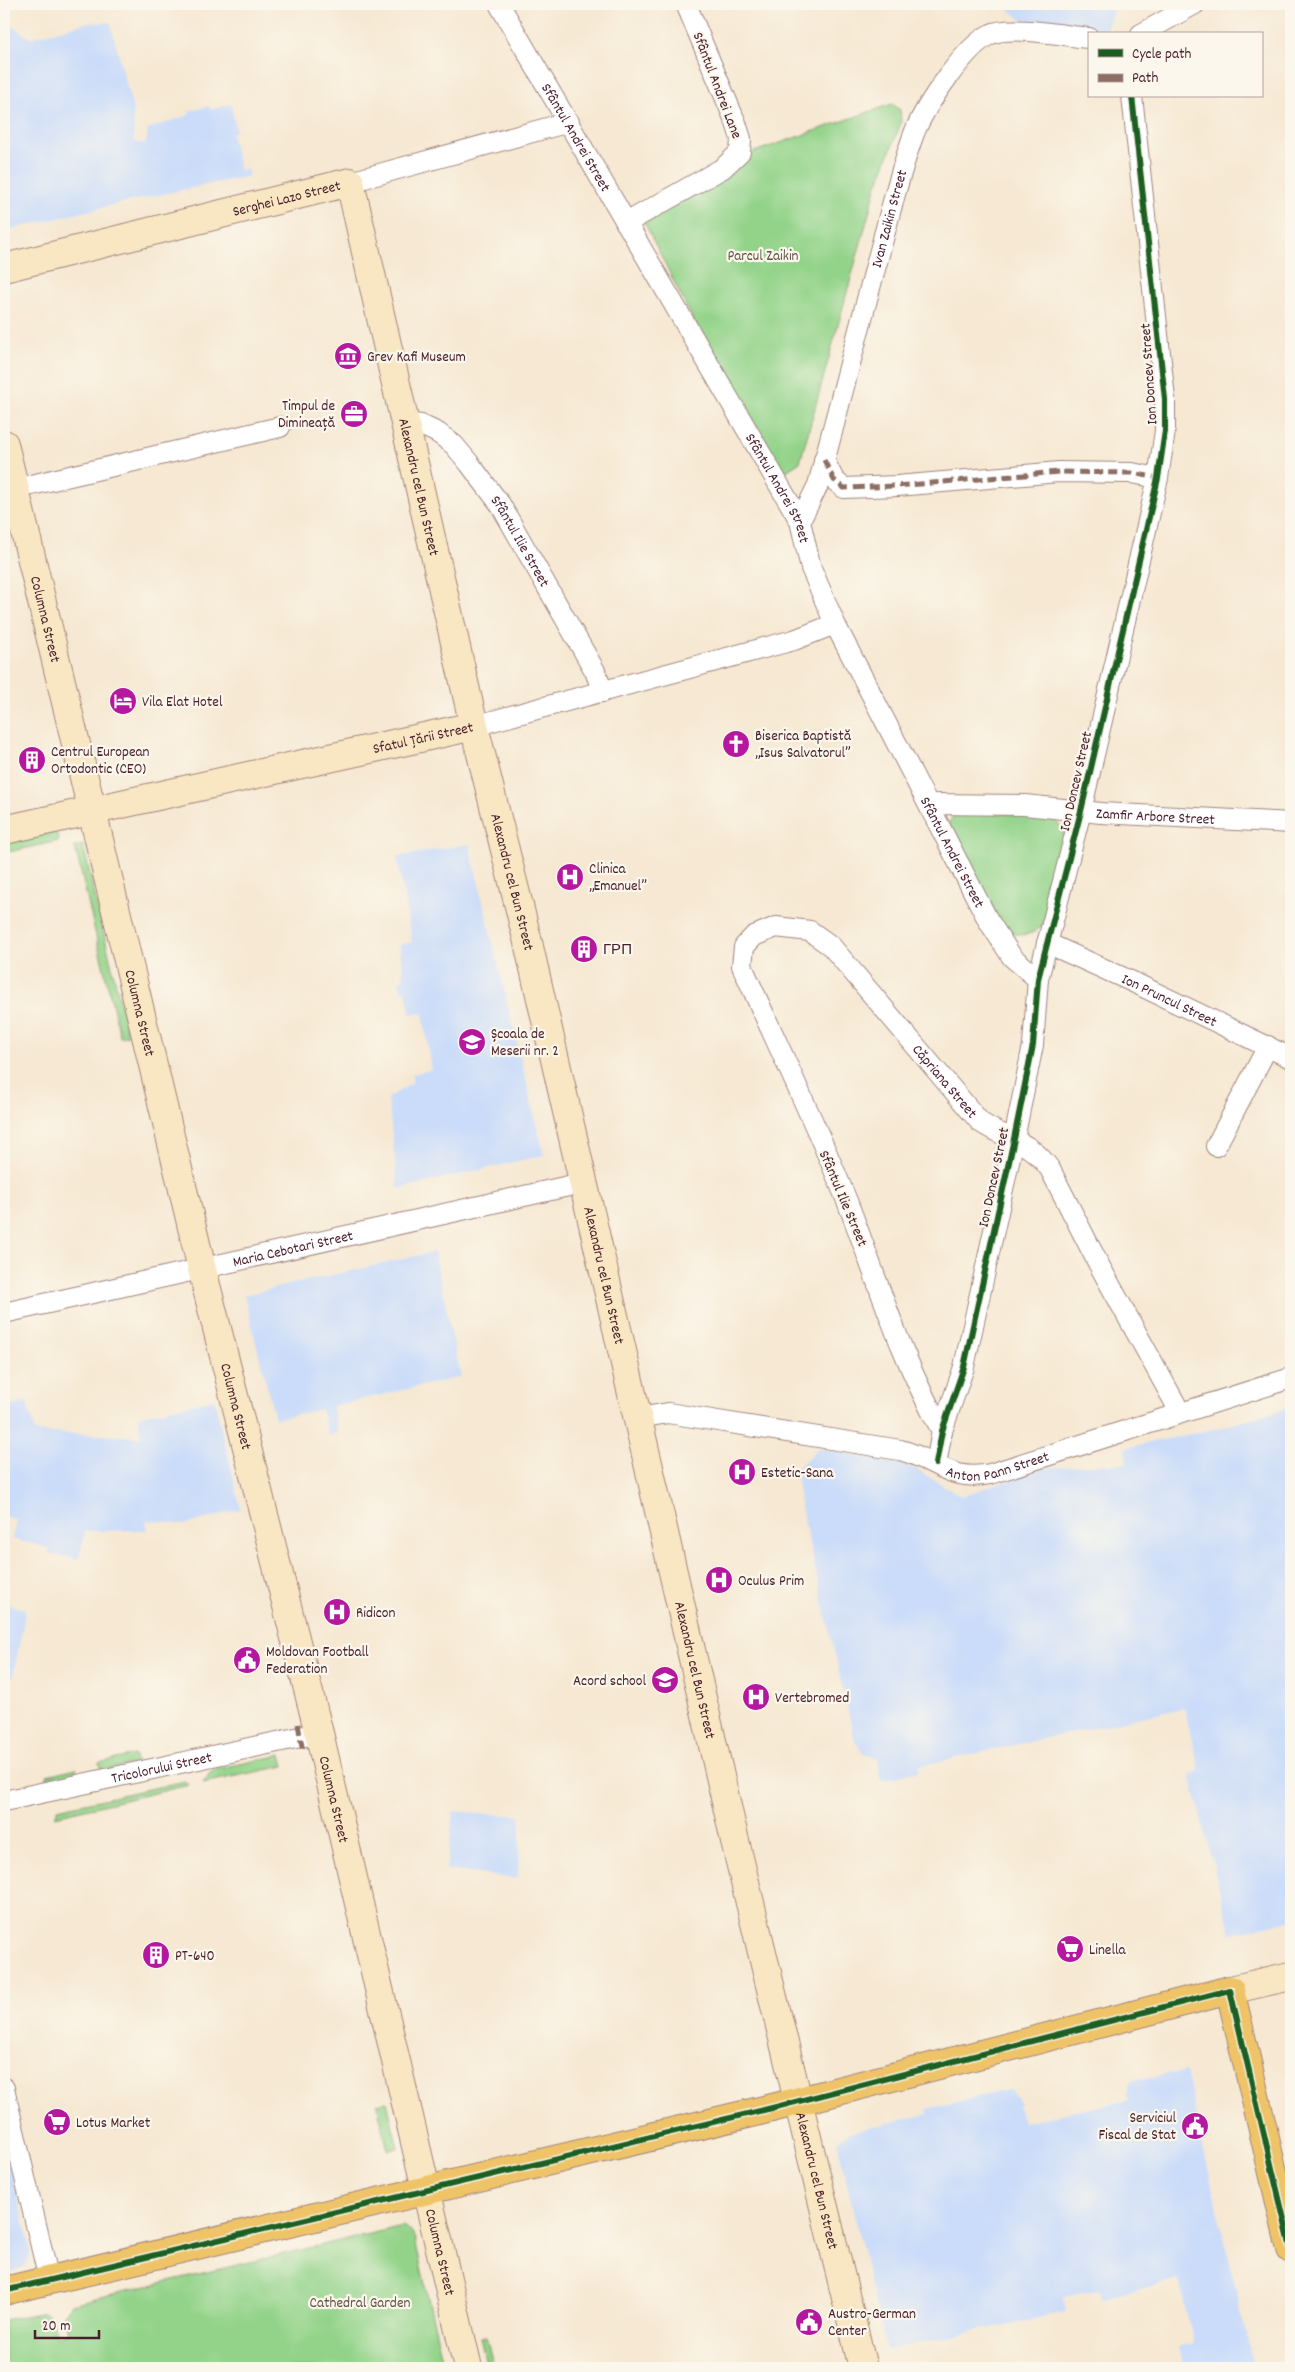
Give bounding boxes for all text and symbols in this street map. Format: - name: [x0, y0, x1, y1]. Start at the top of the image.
- street label: Sfântul Andrei Lane: [686, 29, 747, 143]
- legend: [1088, 32, 1262, 98]
- text: Cycle path: [1132, 44, 1192, 66]
- text: Path: [1132, 68, 1158, 90]
- street label: Sfântul Andrei Street: [534, 80, 615, 197]
- street label: Ivan Zaikin Street: [867, 167, 914, 271]
- street label: Serghei Lazo Street: [231, 176, 344, 224]
- park label: Parcul Zaikin: [727, 246, 799, 268]
- street label: Ion Doncev Street: [1135, 322, 1165, 425]
- museum icon: Grev Kafi Museum: [333, 341, 363, 371]
- place label: Grev Kafi Museum: [367, 347, 466, 369]
- place label: Timpul de Dimineață: [278, 396, 336, 435]
- office icon: Timpul de Dimineață: [339, 399, 369, 429]
- street label: Alexandru cel Bun Street: [391, 416, 444, 559]
- street label: Sfântul Andrei Street: [738, 430, 814, 546]
- street label: Sfântul Ilie Street: [484, 491, 554, 592]
- street label: Columna Street: [23, 574, 65, 665]
- hotel icon: Vila Elat Hotel: [108, 686, 138, 716]
- place label: Vila Elat Hotel: [142, 692, 223, 714]
- street label: Sfatul Țării Street: [371, 717, 476, 761]
- place label: Biserica Baptistă „Isus Salvatorul”: [755, 726, 852, 765]
- church icon: Biserica Baptistă „Isus Salvatorul”: [721, 729, 751, 759]
- street label: Ion Doncev Street: [1055, 729, 1099, 834]
- place label: Centrul European Ortodontic (CEO): [51, 742, 150, 781]
- building icon: Centrul European Ortodontic (CEO): [17, 745, 47, 775]
- street label: Sfântul Andrei Street: [913, 793, 989, 913]
- street label: Zamfir Arbore Street: [1095, 804, 1216, 832]
- street label: Alexandru cel Bun Street: [483, 811, 539, 953]
- place label: Clinica „Emanuel”: [589, 859, 647, 898]
- hospital icon: Clinica „Emanuel”: [555, 862, 585, 892]
- building icon: ГРП: [569, 934, 599, 964]
- place label: ГРП: [603, 940, 632, 962]
- street label: Columna Street: [118, 968, 160, 1059]
- street label: Ion Pruncul Street: [1117, 969, 1221, 1034]
- place label: Școala de Meserii nr. 2: [491, 1024, 559, 1063]
- school or university icon: Școala de Meserii nr. 2: [457, 1027, 487, 1057]
- street label: Căpriana Street: [906, 1040, 982, 1124]
- street label: Ion Doncev Street: [974, 1125, 1016, 1229]
- street label: Sfântul Ilie Street: [812, 1147, 873, 1251]
- street label: Alexandru cel Bun Street: [576, 1205, 629, 1347]
- street label: Maria Cebotari Street: [231, 1226, 356, 1274]
- street label: Columna Street: [213, 1361, 256, 1453]
- street label: Anton Pann Street: [942, 1447, 1053, 1489]
- hospital icon: Estetic-Sana: [727, 1457, 757, 1487]
- place label: Estetic-Sana: [761, 1463, 834, 1485]
- hospital icon: Oculus Prim: [704, 1565, 734, 1595]
- place label: Oculus Prim: [738, 1571, 804, 1593]
- hospital icon: Ridicon: [322, 1597, 352, 1627]
- street label: Alexandru cel Bun Street: [667, 1599, 720, 1742]
- place label: Ridicon: [356, 1603, 396, 1625]
- place label: Moldovan Football Federation: [266, 1642, 369, 1681]
- public building icon: Moldovan Football Federation: [232, 1645, 262, 1675]
- school or university icon: Acord school: [650, 1665, 680, 1695]
- place label: Acord school: [573, 1671, 646, 1693]
- hospital icon: Vertebromed: [741, 1682, 771, 1712]
- place label: Vertebromed: [775, 1688, 849, 1710]
- street label: Tricolorului Street: [110, 1747, 214, 1791]
- street label: Columna Street: [312, 1754, 354, 1846]
- supermarket icon: Linella: [1055, 1934, 1085, 1964]
- building icon: PT-640: [141, 1940, 171, 1970]
- place label: Linella: [1089, 1940, 1127, 1962]
- place label: PT-640: [175, 1946, 215, 1968]
- supermarket icon: Lotus Market: [42, 2107, 72, 2137]
- place label: Serviciul Fiscal de Stat: [1098, 2108, 1176, 2147]
- street label: Alexandru cel Bun Street: [788, 2110, 843, 2252]
- public building icon: Serviciul Fiscal de Stat: [1180, 2111, 1210, 2141]
- place label: Lotus Market: [76, 2113, 151, 2135]
- street label: Columna Street: [418, 2207, 460, 2298]
- park label: Cathedral Garden: [310, 2293, 410, 2315]
- place label: Austro-German Center: [828, 2304, 916, 2343]
- scale bar: [35, 2307, 99, 2339]
- public building icon: Austro-German Center: [794, 2307, 824, 2337]
- text: 20 m: [42, 2316, 70, 2338]

